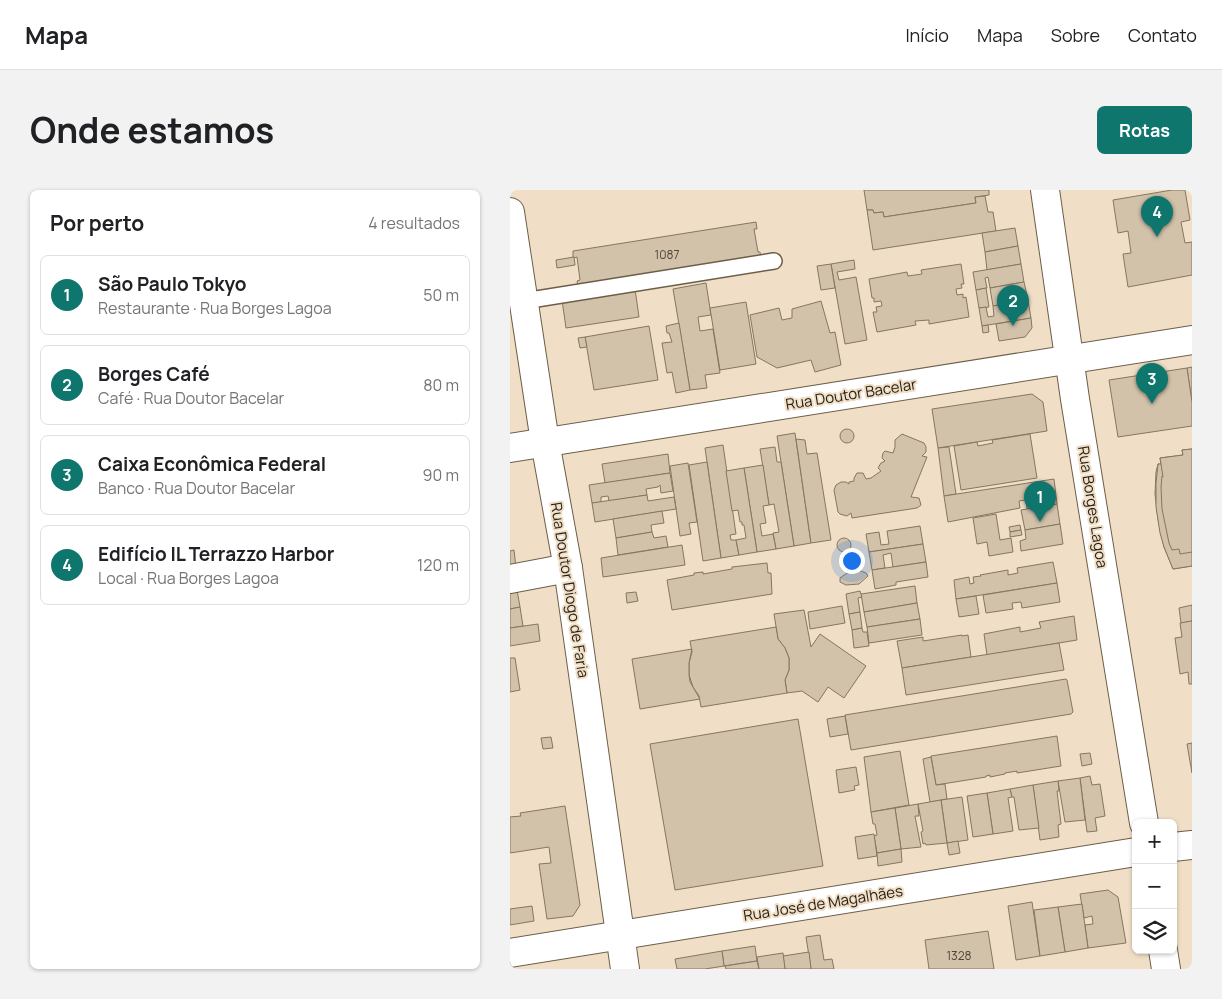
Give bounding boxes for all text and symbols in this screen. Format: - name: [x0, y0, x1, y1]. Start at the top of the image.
- text: Mapa: [25, 18, 88, 51]
- text: Início: [905, 23, 949, 47]
- text: Mapa: [977, 23, 1023, 47]
- text: Sobre: [1051, 23, 1100, 47]
- text: Contato: [1128, 23, 1197, 47]
- text: Onde estamos: [30, 106, 274, 154]
- button: Rotas: [1097, 106, 1192, 154]
- pin: 4: [1141, 196, 1173, 237]
- text: Por perto: [50, 209, 144, 237]
- text: 4 resultados: [368, 212, 460, 234]
- house number: 1087: [655, 246, 680, 263]
- text: São Paulo Tokyo: [98, 271, 247, 297]
- text: 1: [63, 284, 71, 306]
- text: 50 m: [423, 284, 459, 306]
- pin: 2: [997, 285, 1029, 326]
- text: Restaurante · Rua Borges Lagoa: [98, 297, 332, 319]
- text: Borges Café: [98, 361, 210, 387]
- pin: 3: [1136, 363, 1168, 404]
- street label: Rua Doutor Bacelar: [784, 373, 918, 415]
- text: 2: [62, 374, 72, 396]
- text: 80 m: [423, 374, 459, 396]
- text: Café · Rua Doutor Bacelar: [98, 387, 284, 409]
- street label: Rua Borges Lagoa: [1073, 444, 1113, 570]
- text: Caixa Econômica Federal: [98, 451, 326, 477]
- text: 3: [62, 464, 72, 486]
- text: 90 m: [423, 464, 459, 486]
- text: Banco · Rua Doutor Bacelar: [98, 477, 295, 499]
- pin: 1: [1024, 481, 1056, 522]
- street label: Rua Doutor Diogo de Faria: [546, 501, 594, 679]
- text: Edifício IL Terrazzo Harbor: [98, 541, 334, 567]
- your location: [839, 548, 865, 574]
- text: 4: [62, 554, 72, 576]
- text: 120 m: [417, 554, 459, 576]
- text: Local · Rua Borges Lagoa: [98, 567, 279, 589]
- map controls: [1132, 819, 1177, 954]
- button: +: [1132, 819, 1177, 864]
- button: −: [1132, 864, 1177, 909]
- street label: Rua José de Magalhães: [742, 880, 904, 926]
- button: layers: [1132, 909, 1177, 954]
- house number: 1328: [946, 947, 972, 964]

